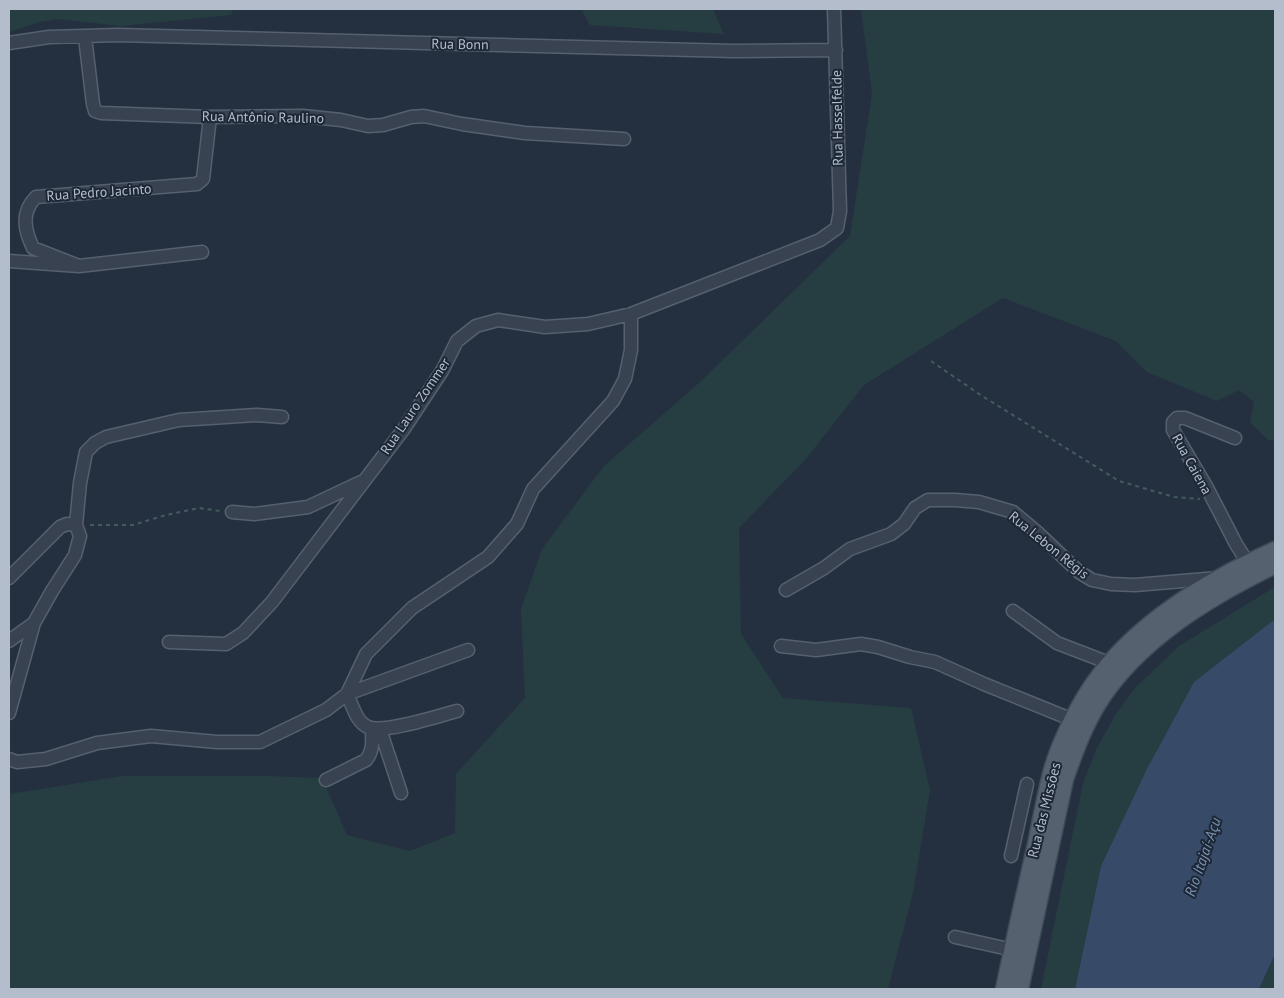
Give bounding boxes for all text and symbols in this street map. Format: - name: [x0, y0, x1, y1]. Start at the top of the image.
- street label: Rua Bonn: [431, 35, 489, 53]
- street label: Rua Hasselfelde: [827, 70, 847, 166]
- street label: Rua Antônio Raulino: [202, 107, 324, 127]
- street label: Rua Pedro Jacinto: [46, 179, 152, 205]
- street label: Rua Lauro Zommer: [376, 354, 454, 458]
- street label: Rua Caiena: [1168, 431, 1216, 498]
- street label: Rua Lebon Régis: [1005, 507, 1093, 583]
- street label: Rua das Missões: [1023, 760, 1065, 860]
- water label: Rio Itajaí-Açu: [1180, 815, 1225, 899]

